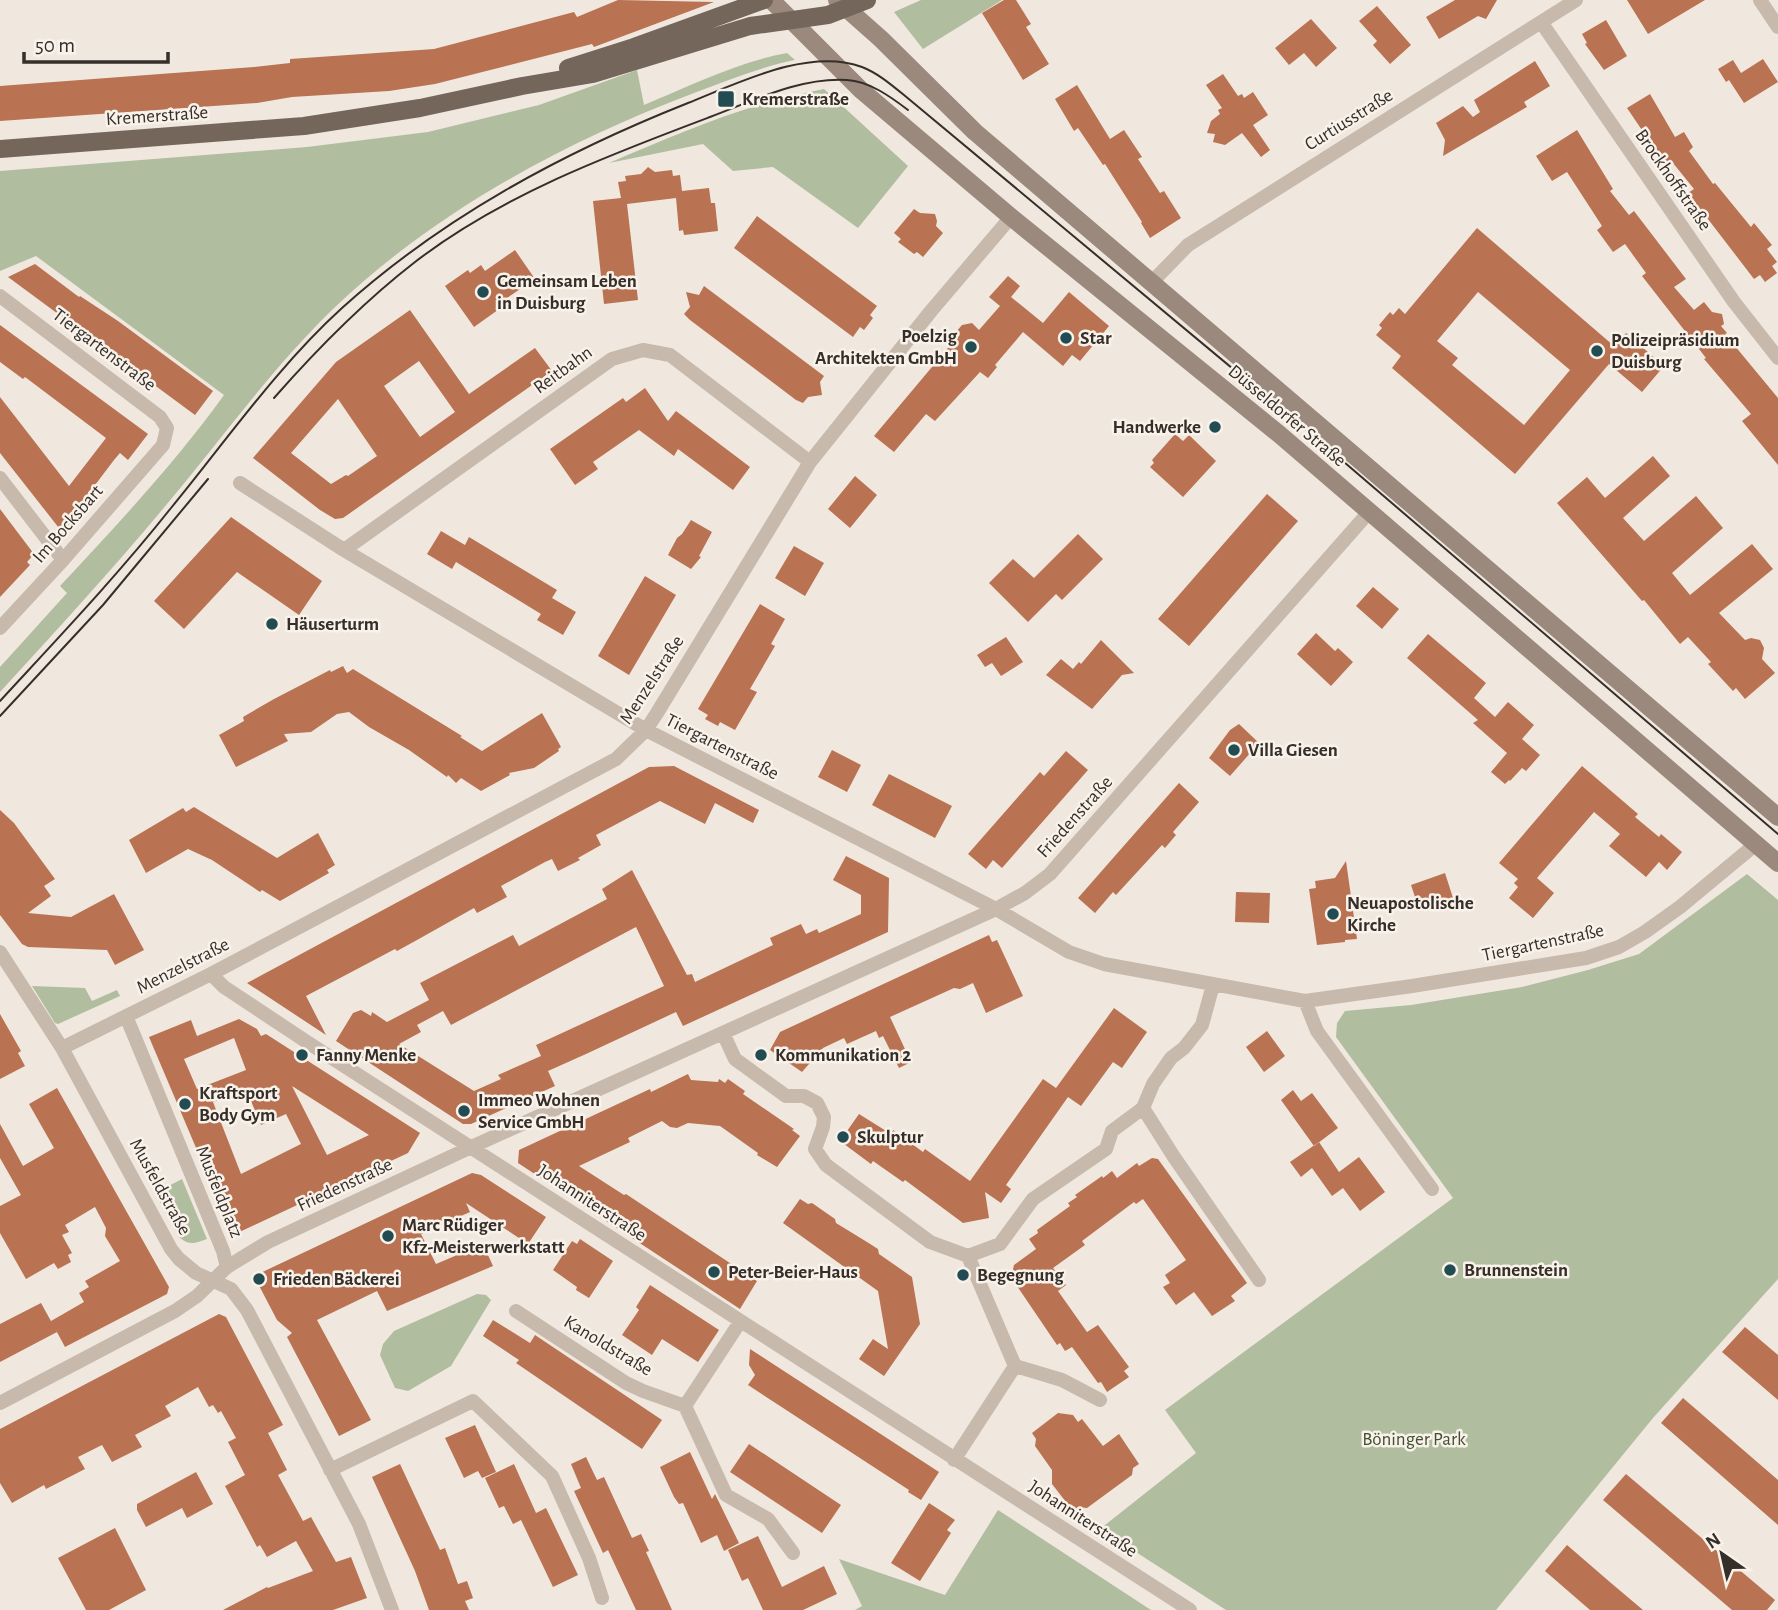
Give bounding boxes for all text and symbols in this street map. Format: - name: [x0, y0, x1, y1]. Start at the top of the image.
- scale bar: [24, 21, 168, 65]
- text: 50 m: [35, 35, 75, 56]
- street label: Curtiusstraße: [1302, 86, 1396, 154]
- marker: Kremerstraße: [716, 89, 736, 109]
- place label: Kremerstraße: [742, 90, 849, 109]
- street label: Kremerstraße: [105, 103, 209, 129]
- street label: Brockhoffstraße: [1631, 126, 1715, 234]
- place label: Gemeinsam Leben in Duisburg: [497, 272, 637, 313]
- marker: Gemeinsam Leben in Duisburg: [475, 284, 491, 300]
- street label: Tiergartenstraße: [49, 305, 159, 395]
- place label: Poelzig Architekten GmbH: [815, 327, 957, 368]
- place label: Star: [1080, 329, 1112, 348]
- marker: Star: [1058, 330, 1074, 346]
- place label: Polizeipräsidium Duisburg: [1611, 331, 1740, 372]
- marker: Poelzig Architekten GmbH: [963, 339, 979, 355]
- street label: Reitbahn: [530, 343, 596, 397]
- marker: Polizeipräsidium Duisburg: [1589, 343, 1605, 359]
- street label: Düsseldorfer Straße: [1225, 361, 1349, 471]
- place label: Handwerke: [1112, 418, 1201, 437]
- marker: Handwerke: [1207, 419, 1223, 435]
- street label: Im Bocksbart: [29, 481, 107, 567]
- place label: Häuserturm: [286, 615, 379, 634]
- marker: Häuserturm: [264, 616, 280, 632]
- street label: Menzelstraße: [616, 632, 688, 728]
- street label: Tiergartenstraße: [662, 710, 782, 784]
- place label: Villa Giesen: [1248, 741, 1338, 760]
- marker: Villa Giesen: [1226, 742, 1242, 758]
- street label: Friedenstraße: [1034, 773, 1116, 861]
- place label: Neuapostolische Kirche: [1347, 894, 1474, 935]
- marker: Neuapostolische Kirche: [1325, 906, 1341, 922]
- street label: Tiergartenstraße: [1480, 921, 1606, 965]
- street label: Menzelstraße: [134, 935, 232, 997]
- place label: Fanny Menke: [316, 1046, 416, 1065]
- place label: Kommunikation 2: [775, 1046, 911, 1065]
- marker: Fanny Menke: [294, 1047, 310, 1063]
- marker: Kommunikation 2: [753, 1047, 769, 1063]
- place label: Kraftsport Body Gym: [199, 1084, 278, 1125]
- place label: Immeo Wohnen Service GmbH: [478, 1091, 600, 1132]
- marker: Kraftsport Body Gym: [177, 1096, 193, 1112]
- marker: Immeo Wohnen Service GmbH: [456, 1103, 472, 1119]
- place label: Skulptur: [857, 1128, 924, 1147]
- marker: Skulptur: [835, 1129, 851, 1145]
- street label: Musfeldstraße: [126, 1136, 194, 1238]
- street label: Musfeldplatz: [192, 1143, 246, 1241]
- street label: Friedenstraße: [295, 1155, 395, 1215]
- street label: Johanniterstraße: [534, 1161, 650, 1245]
- place label: Marc Rüdiger Kfz-Meisterwerkstatt: [402, 1216, 565, 1257]
- marker: Marc Rüdiger Kfz-Meisterwerkstatt: [380, 1228, 396, 1244]
- place label: Brunnenstein: [1464, 1261, 1568, 1280]
- marker: Brunnenstein: [1442, 1262, 1458, 1278]
- place label: Peter-Beier-Haus: [728, 1263, 858, 1282]
- marker: Peter-Beier-Haus: [706, 1264, 722, 1280]
- place label: Begegnung: [977, 1266, 1064, 1285]
- marker: Begegnung: [955, 1267, 971, 1283]
- place label: Frieden Bäckerei: [273, 1270, 400, 1289]
- marker: Frieden Bäckerei: [251, 1271, 267, 1287]
- street label: Kanoldstraße: [560, 1312, 656, 1380]
- park label: Böninger Park: [1362, 1430, 1466, 1449]
- street label: Johanniterstraße: [1025, 1477, 1141, 1561]
- north arrow: [1687, 1519, 1757, 1589]
- text: N: [1703, 1530, 1724, 1553]

